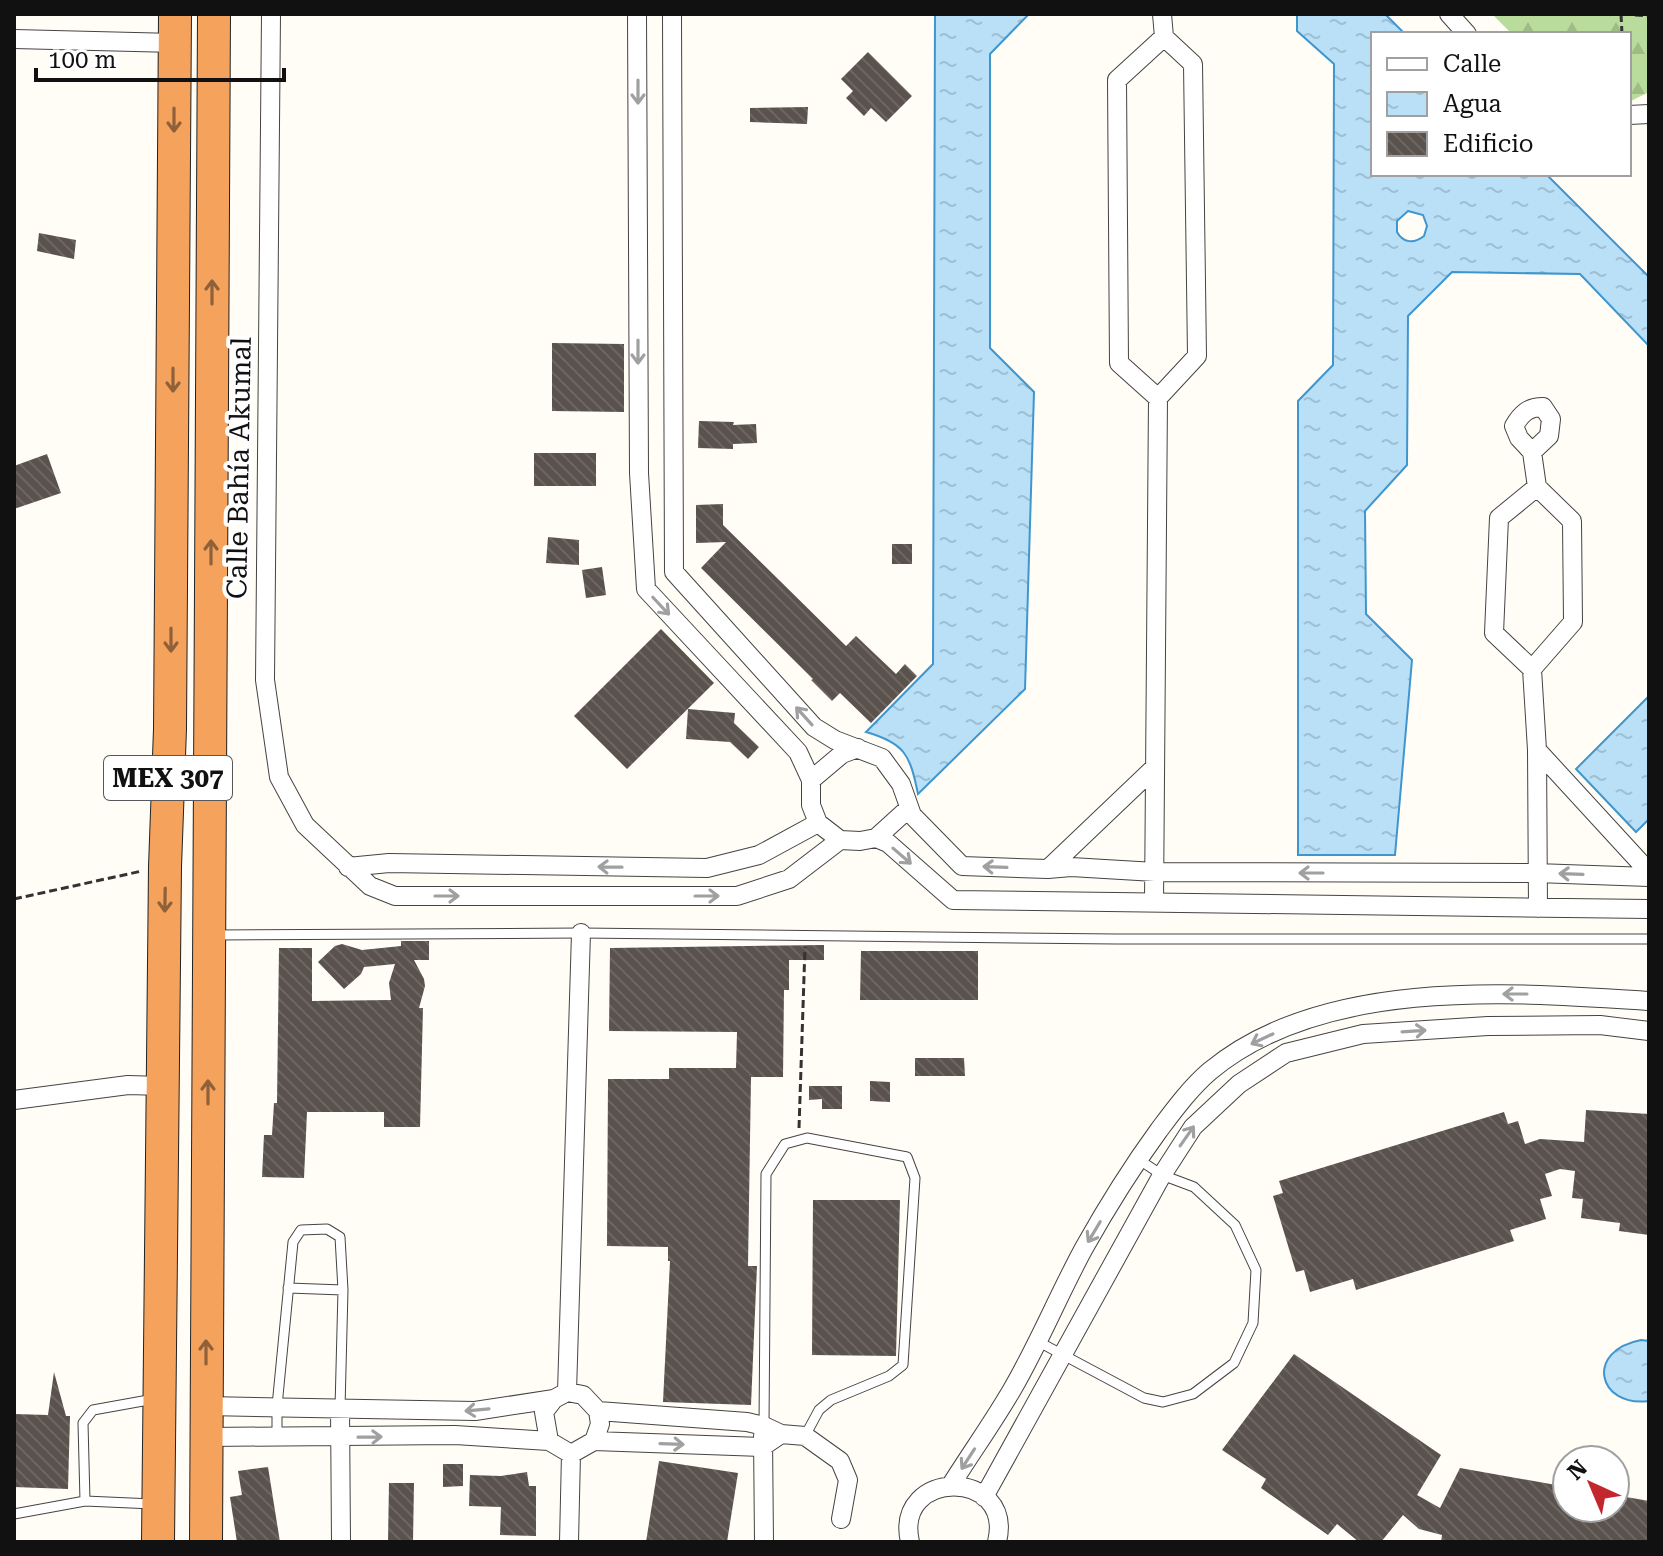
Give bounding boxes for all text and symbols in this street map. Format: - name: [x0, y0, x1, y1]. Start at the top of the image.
- scale bar: [36, 32, 284, 82]
- legend: [1371, 32, 1631, 176]
- text: 100 m: [48, 46, 116, 74]
- text: Calle: [1443, 50, 1501, 78]
- one-way arrow: [630, 78, 646, 105]
- text: Agua: [1443, 90, 1502, 118]
- one-way arrow: [166, 106, 182, 133]
- text: Edificio: [1443, 130, 1534, 158]
- one-way arrow: [204, 279, 220, 306]
- street label: Calle Bahía Akumal: [220, 336, 258, 599]
- one-way arrow: [631, 338, 646, 365]
- one-way arrow: [165, 366, 180, 393]
- one-way arrow: [203, 539, 218, 566]
- one-way arrow: [652, 595, 670, 615]
- one-way arrow: [163, 626, 179, 653]
- one-way arrow: [795, 707, 813, 727]
- road number: MEX 307: [104, 756, 232, 800]
- one-way arrow: [892, 847, 912, 865]
- one-way arrow: [597, 859, 624, 874]
- one-way arrow: [982, 860, 1009, 875]
- one-way arrow: [1298, 865, 1325, 881]
- one-way arrow: [1558, 867, 1585, 882]
- one-way arrow: [157, 886, 172, 913]
- one-way arrow: [433, 888, 460, 904]
- one-way arrow: [693, 888, 720, 904]
- one-way arrow: [1502, 986, 1529, 1002]
- one-way arrow: [1400, 1023, 1427, 1038]
- one-way arrow: [1250, 1032, 1274, 1047]
- one-way arrow: [200, 1079, 216, 1106]
- one-way arrow: [1179, 1126, 1195, 1148]
- one-way arrow: [1086, 1220, 1102, 1243]
- one-way arrow: [198, 1339, 214, 1366]
- one-way arrow: [464, 1403, 491, 1418]
- one-way arrow: [356, 1429, 383, 1445]
- one-way arrow: [658, 1437, 685, 1452]
- north arrow: [1551, 1444, 1631, 1524]
- one-way arrow: [959, 1447, 976, 1469]
- text: N: [1563, 1455, 1592, 1485]

